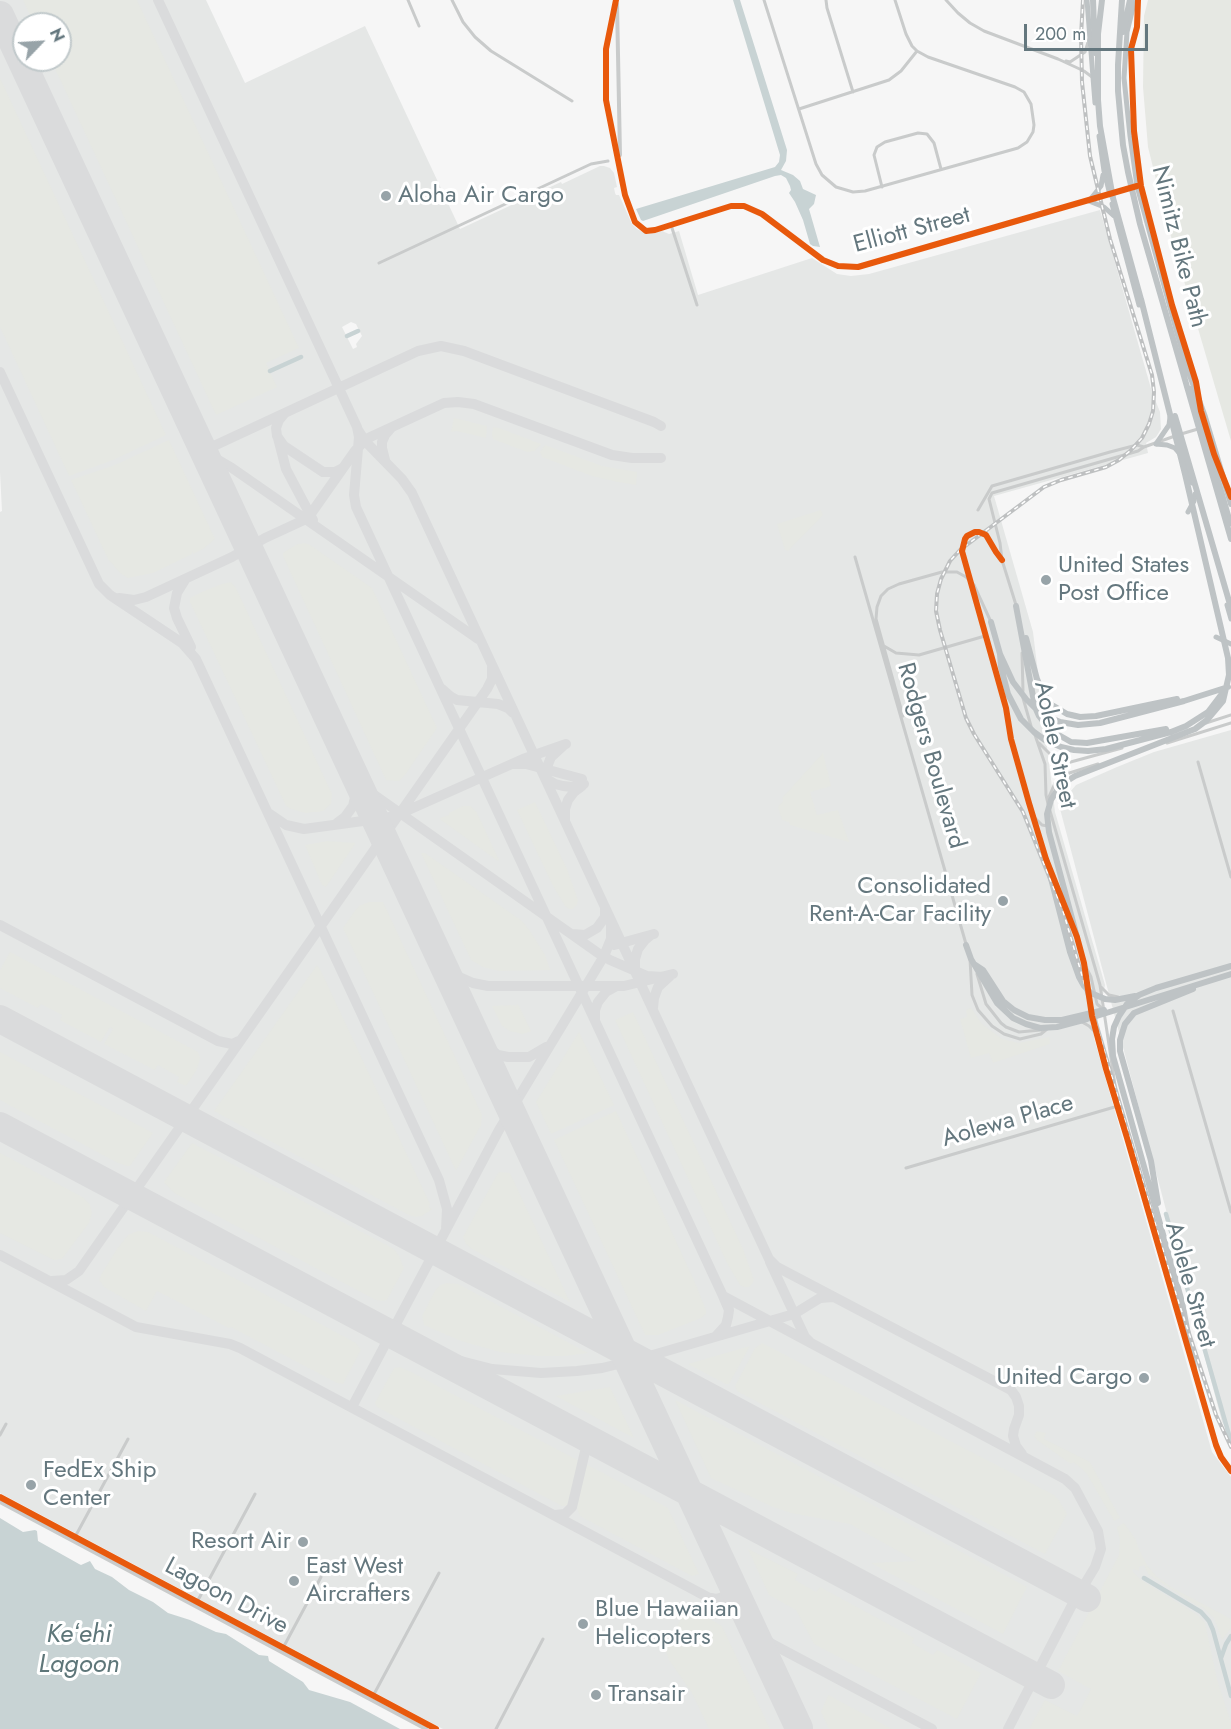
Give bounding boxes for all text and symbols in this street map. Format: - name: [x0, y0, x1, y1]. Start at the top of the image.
- north arrow: [12, 12, 72, 72]
- scale bar: [1027, 12, 1152, 50]
- text: 200 m: [1035, 21, 1086, 47]
- text: N: [44, 24, 70, 46]
- street label: Nimitz Bike Path: [1144, 163, 1212, 331]
- place label: Aloha Air Cargo: [398, 182, 564, 210]
- marker: Aloha Air Cargo: [379, 189, 393, 203]
- street label: Elliott Street: [851, 202, 973, 260]
- place label: United States Post Office: [1058, 552, 1189, 608]
- marker: United States Post Office: [1039, 573, 1053, 587]
- street label: Rodgers Boulevard: [890, 660, 970, 852]
- street label: Aolele Street: [1026, 679, 1082, 811]
- place label: Consolidated Rent-A-Car Facility: [809, 873, 991, 929]
- marker: Consolidated Rent-A-Car Facility: [996, 894, 1010, 908]
- street label: Aolewa Place: [939, 1089, 1077, 1155]
- street label: Aolele Street: [1157, 1219, 1221, 1351]
- place label: United Cargo: [996, 1364, 1132, 1392]
- marker: United Cargo: [1137, 1371, 1151, 1385]
- place label: FedEx Ship Center: [43, 1457, 156, 1513]
- marker: FedEx Ship Center: [24, 1478, 38, 1492]
- place label: Resort Air: [191, 1528, 291, 1556]
- marker: Resort Air: [296, 1535, 310, 1549]
- street label: Lagoon Drive: [159, 1553, 293, 1641]
- place label: East West Aircrafters: [306, 1553, 410, 1609]
- marker: East West Aircrafters: [287, 1574, 301, 1588]
- place label: Blue Hawaiian Helicopters: [595, 1596, 739, 1652]
- marker: Blue Hawaiian Helicopters: [576, 1617, 590, 1631]
- water label: Keʻehi Lagoon: [39, 1620, 119, 1682]
- place label: Transair: [608, 1681, 685, 1709]
- marker: Transair: [589, 1688, 603, 1702]

